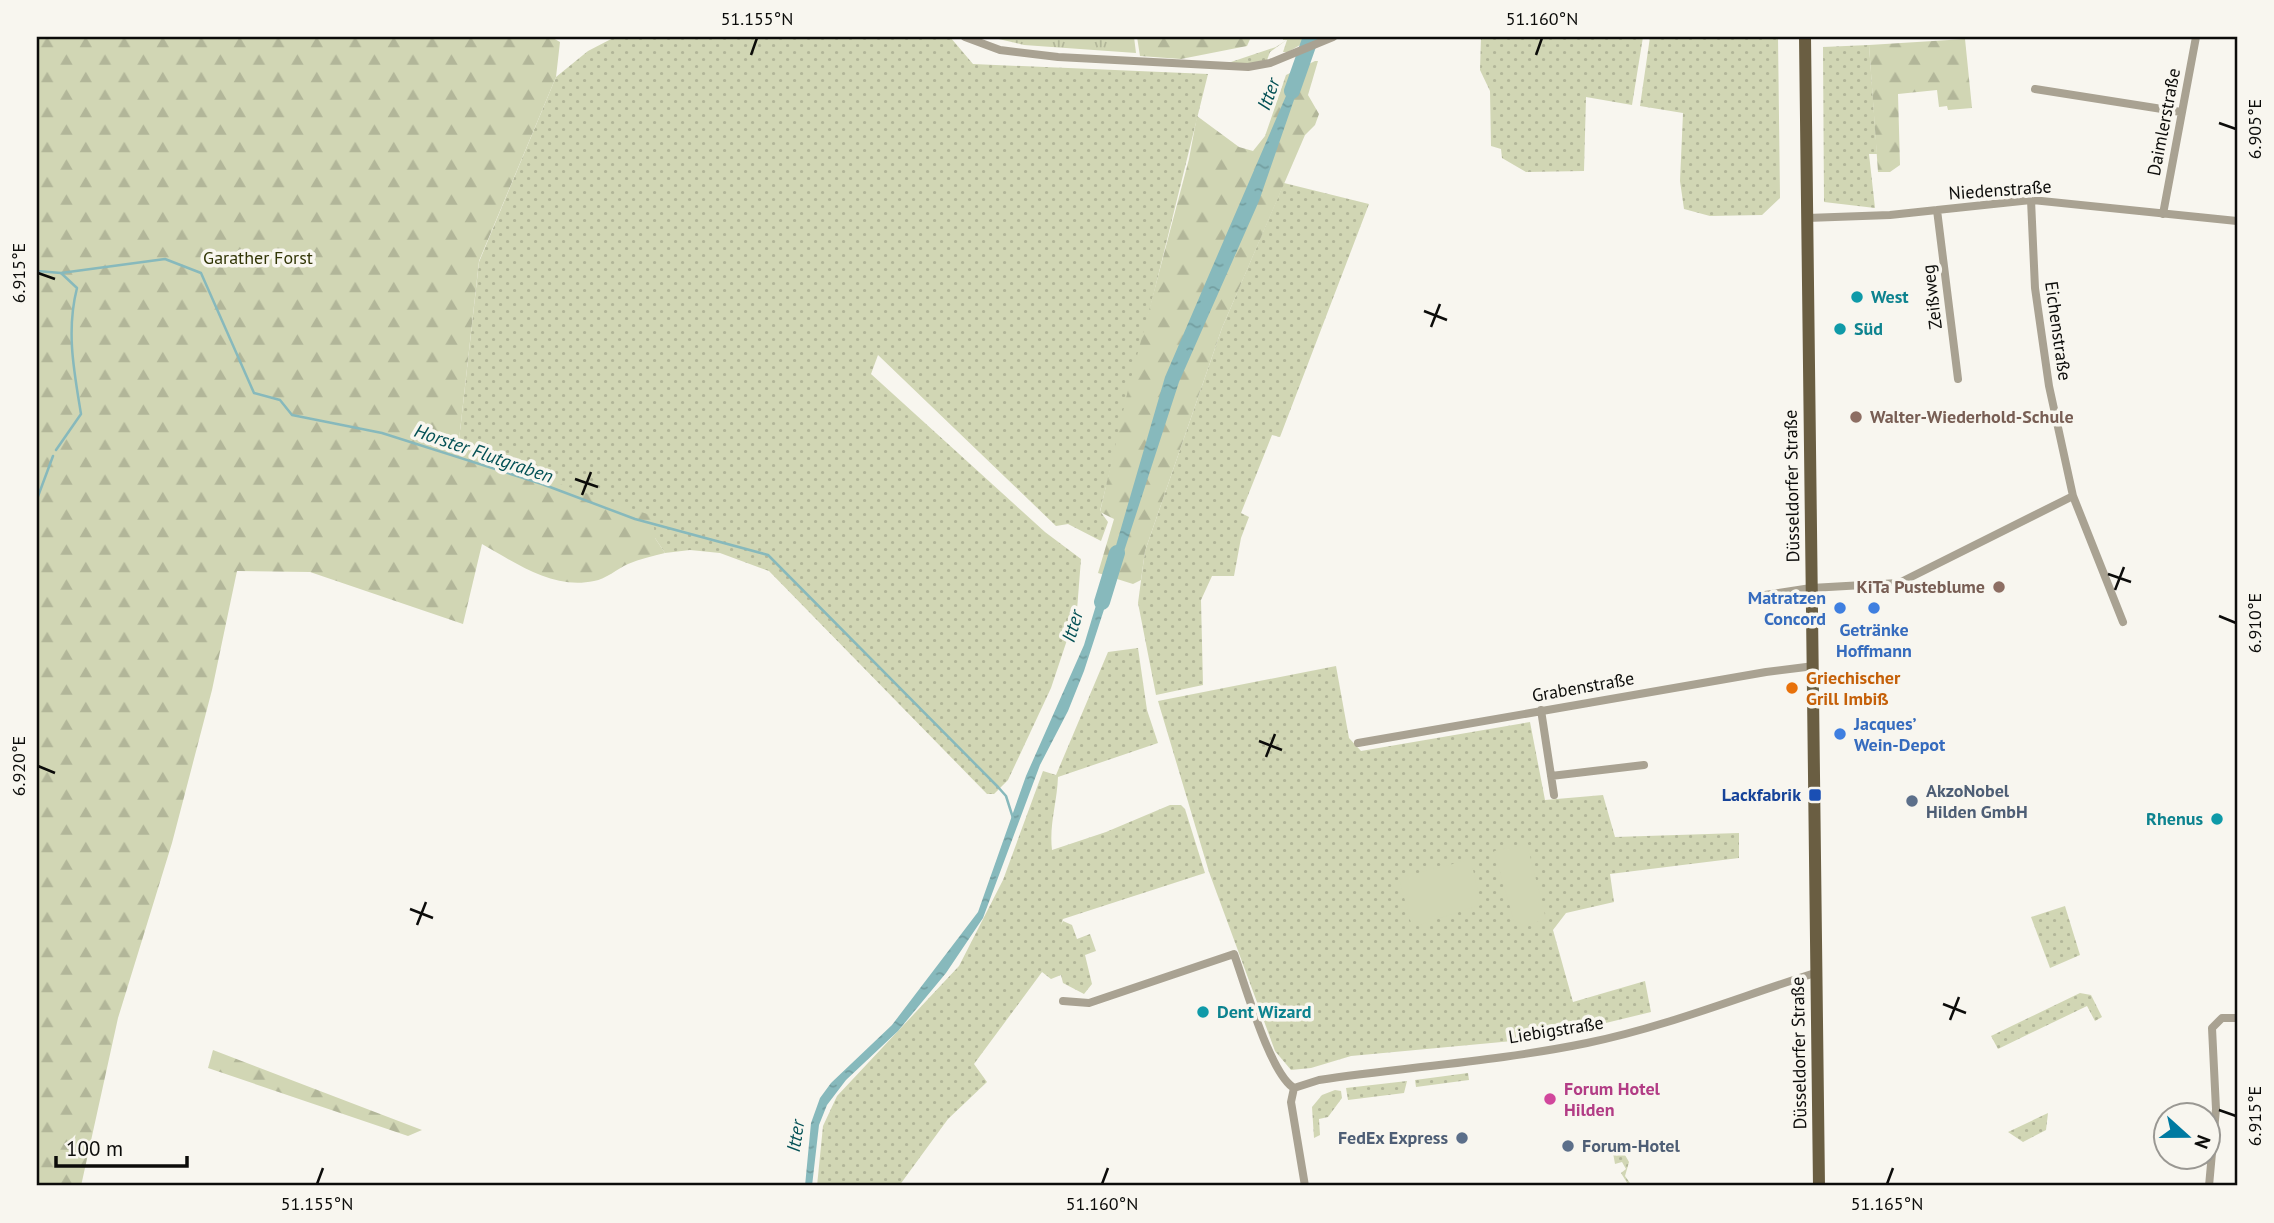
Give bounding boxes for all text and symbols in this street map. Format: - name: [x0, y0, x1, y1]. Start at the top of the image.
- text: 51.155°N: [721, 7, 793, 30]
- text: 51.160°N: [1506, 7, 1578, 30]
- street label: Daimlerstraße: [2142, 66, 2185, 178]
- water label: Itter: [1251, 73, 1285, 113]
- text: 6.905°E: [2243, 99, 2266, 159]
- street label: Niedenstraße: [1948, 174, 2052, 205]
- text: 6.915°E: [7, 243, 30, 303]
- park label: Garather Forst: [203, 246, 313, 269]
- street label: Zeißweg: [1916, 263, 1947, 331]
- street label: Eichenstraße: [2040, 280, 2077, 382]
- place label: West: [1871, 285, 1909, 308]
- marker: West: [1849, 289, 1865, 305]
- place label: Süd: [1854, 317, 1883, 340]
- marker: Süd: [1832, 321, 1848, 337]
- place label: Walter-Wiederhold-Schule: [1870, 405, 2074, 428]
- marker: Walter-Wiederhold-Schule: [1848, 409, 1864, 425]
- street label: Düsseldorfer Straße: [1779, 410, 1804, 563]
- water label: Horster Flutgraben: [411, 418, 557, 488]
- place label: KiTa Pusteblume: [1857, 575, 1985, 598]
- marker: KiTa Pusteblume: [1991, 579, 2007, 595]
- place label: Matratzen Concord: [1748, 586, 1826, 630]
- text: 6.910°E: [2243, 593, 2266, 653]
- marker: Matratzen Concord: [1832, 600, 1848, 616]
- marker: Getränke Hoffmann: [1866, 600, 1882, 616]
- water label: Itter: [1056, 605, 1089, 645]
- place label: Getränke Hoffmann: [1836, 618, 1912, 662]
- street label: Grabenstraße: [1530, 666, 1636, 707]
- place label: Griechischer Grill Imbiß: [1806, 666, 1901, 710]
- marker: Griechischer Grill Imbiß: [1784, 680, 1800, 696]
- place label: Jacques’ Wein-Depot: [1853, 712, 1946, 756]
- marker: Jacques’ Wein-Depot: [1832, 726, 1848, 742]
- text: 6.920°E: [7, 736, 30, 796]
- place label: AkzoNobel Hilden GmbH: [1926, 779, 2028, 823]
- place label: Lackfabrik: [1722, 783, 1801, 806]
- marker: Lackfabrik: [1807, 787, 1823, 803]
- marker: AkzoNobel Hilden GmbH: [1904, 793, 1920, 809]
- place label: Rhenus: [2146, 807, 2203, 830]
- marker: Rhenus: [2209, 811, 2225, 827]
- street label: Düsseldorfer Straße: [1786, 977, 1811, 1130]
- place label: Dent Wizard: [1217, 1000, 1312, 1023]
- marker: Dent Wizard: [1195, 1004, 1211, 1020]
- street label: Liebigstraße: [1507, 1011, 1605, 1048]
- place label: Forum Hotel Hilden: [1564, 1077, 1661, 1121]
- text: 6.915°E: [2243, 1086, 2266, 1146]
- marker: Forum Hotel Hilden: [1542, 1091, 1558, 1107]
- north arrow: [2152, 1100, 2222, 1170]
- water label: Itter: [781, 1116, 810, 1154]
- scale bar: [56, 1125, 187, 1169]
- place label: FedEx Express: [1338, 1126, 1448, 1149]
- marker: FedEx Express: [1454, 1130, 1470, 1146]
- text: N: [2189, 1132, 2216, 1152]
- place label: Forum-Hotel: [1582, 1134, 1681, 1157]
- text: 100 m: [66, 1135, 123, 1162]
- marker: Forum-Hotel: [1560, 1138, 1576, 1154]
- text: 51.155°N: [281, 1192, 353, 1215]
- text: 51.160°N: [1066, 1192, 1138, 1215]
- text: 51.165°N: [1851, 1192, 1923, 1215]

